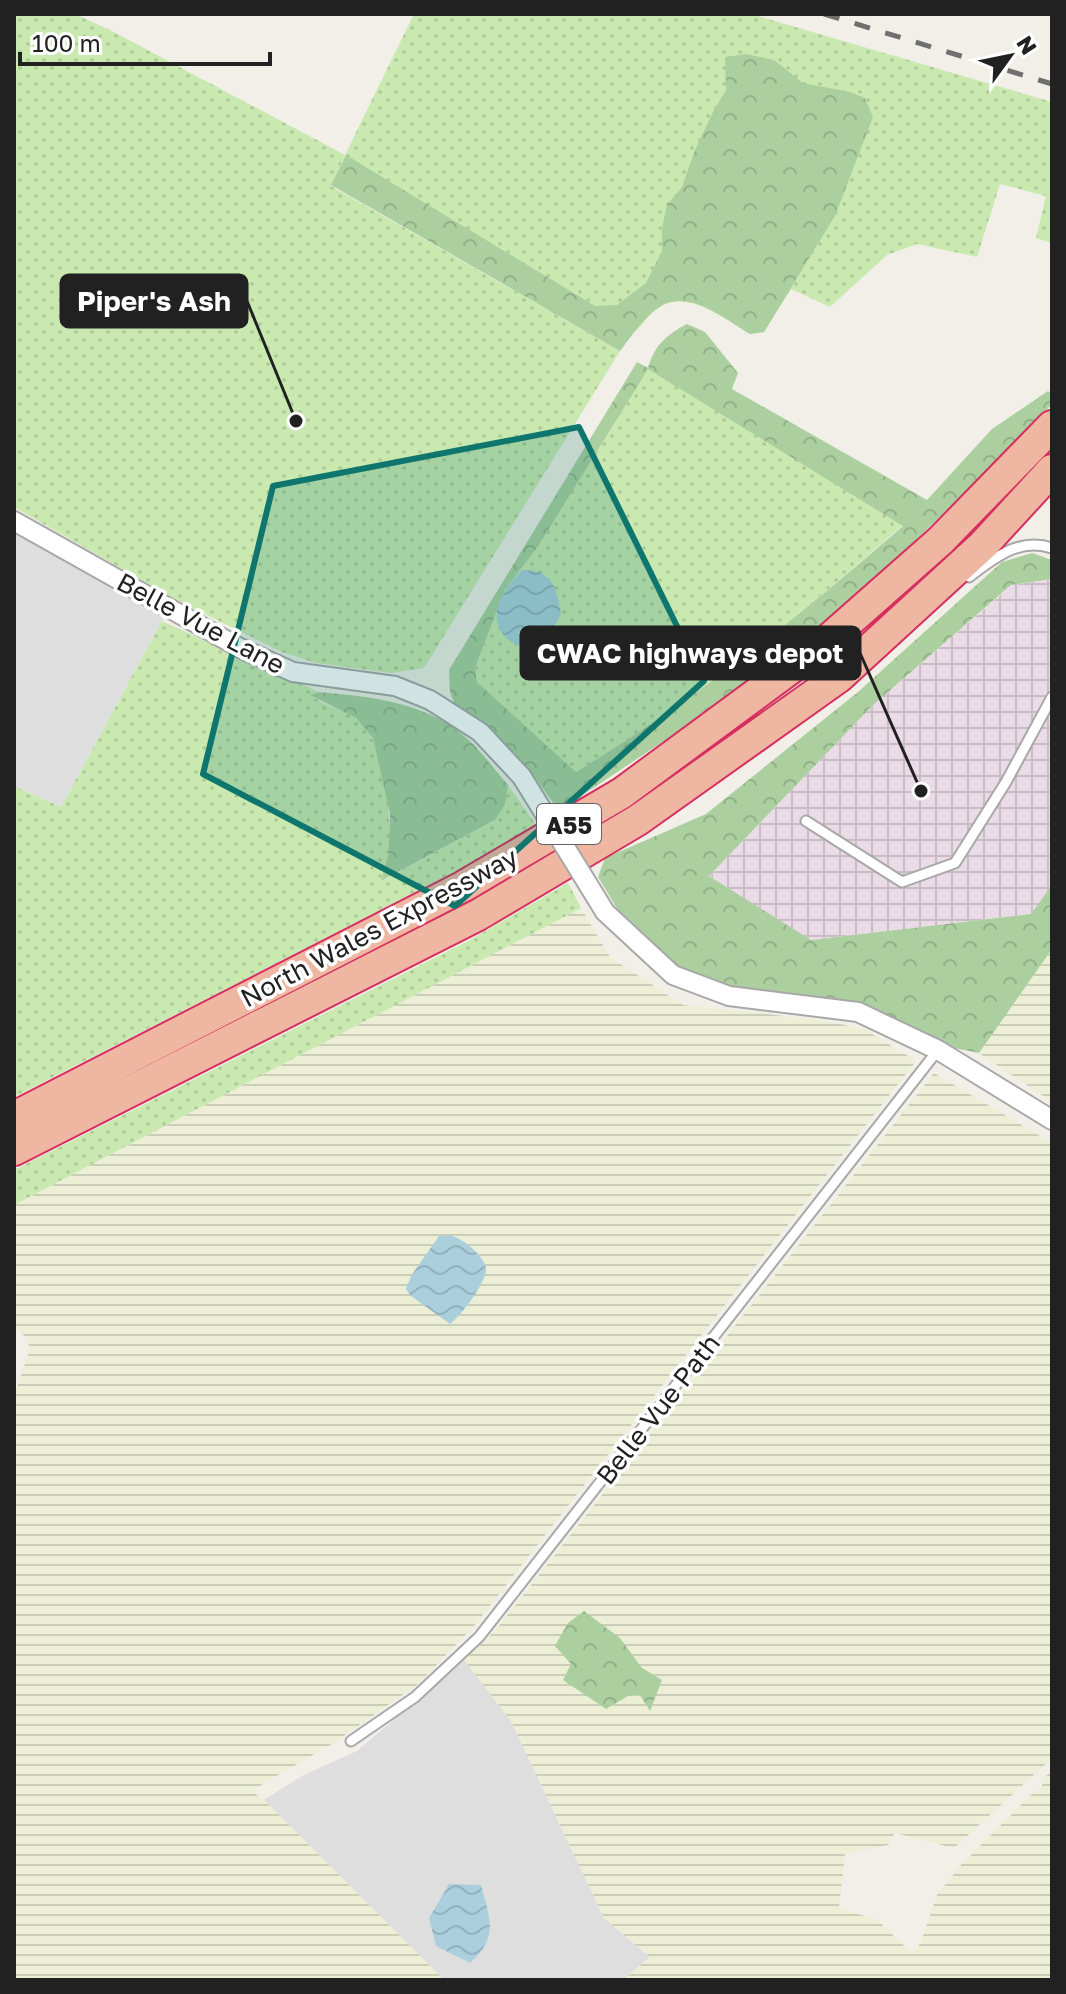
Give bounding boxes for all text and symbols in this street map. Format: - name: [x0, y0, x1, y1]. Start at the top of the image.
- scale bar: [20, 16, 270, 66]
- north arrow: [970, 16, 1050, 96]
- text: 100 m: [32, 28, 101, 57]
- text: N: [1011, 30, 1043, 59]
- callout: Piper's Ash: [61, 275, 247, 327]
- text: Piper's Ash: [77, 284, 231, 317]
- street label: Belle Vue Lane: [112, 566, 290, 680]
- callout: CWAC highways depot: [521, 627, 860, 679]
- text: CWAC highways depot: [536, 636, 844, 669]
- road number: A55: [537, 804, 601, 844]
- street label: North Wales Expressway: [235, 841, 523, 1013]
- street label: Belle Vue Path: [590, 1328, 726, 1490]

